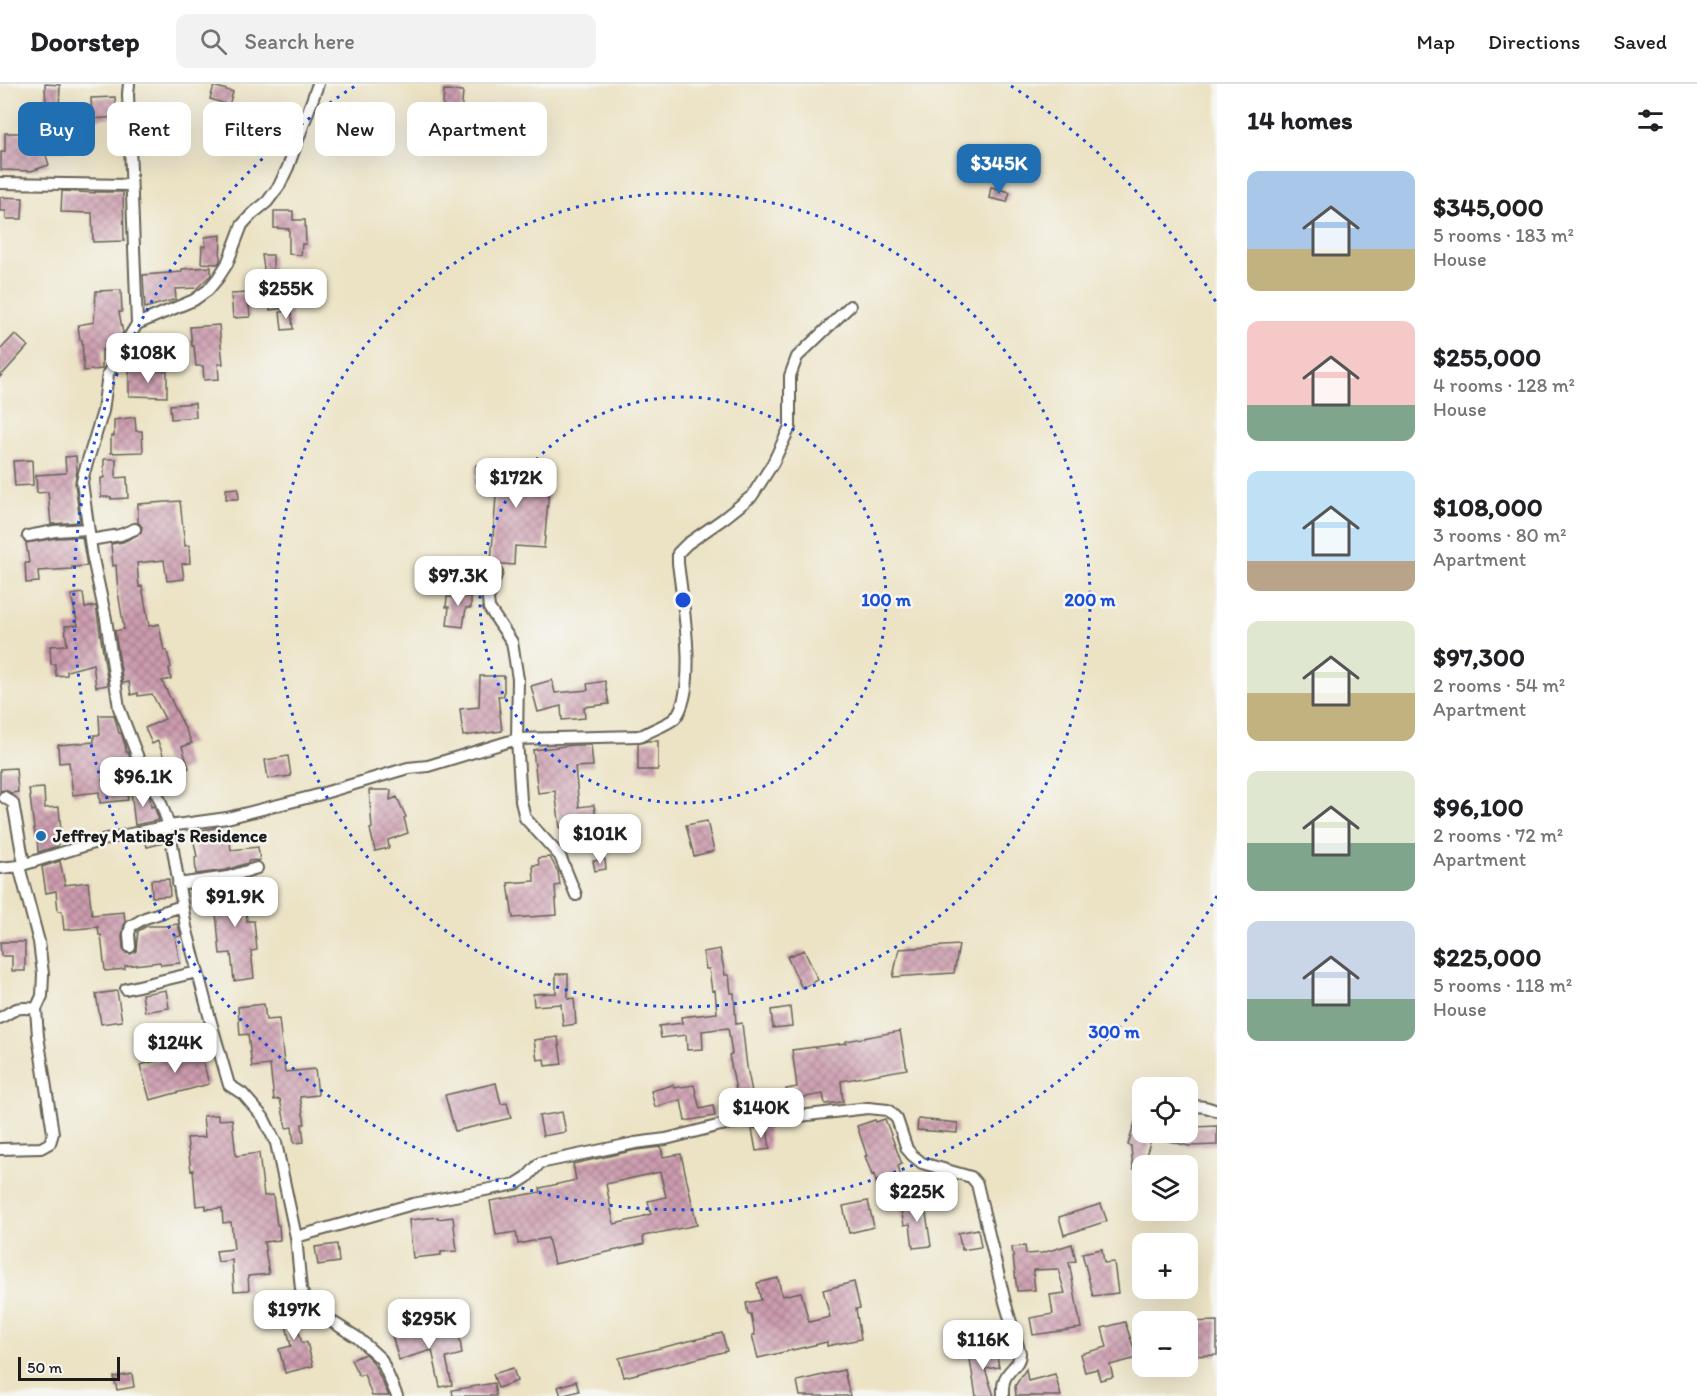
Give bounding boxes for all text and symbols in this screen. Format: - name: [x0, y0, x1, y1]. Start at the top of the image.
- search box: [176, 14, 596, 68]
- text: Doorstep: [30, 24, 140, 58]
- icon: search: [197, 25, 230, 58]
- text: Search here: [245, 28, 355, 55]
- text: Map: [1417, 29, 1455, 54]
- text: Directions: [1488, 29, 1580, 54]
- text: Saved: [1613, 29, 1667, 54]
- chip: Buy: [18, 102, 95, 156]
- chip: Rent: [107, 102, 191, 156]
- chip: Filters: [203, 102, 303, 156]
- chip: New: [315, 102, 395, 156]
- chip: Apartment: [407, 102, 547, 156]
- text: 14 homes: [1247, 104, 1353, 136]
- icon: filters: [1634, 104, 1667, 137]
- pin: $345K: [957, 144, 1041, 195]
- text: $345K: [971, 151, 1027, 175]
- text: $345,000: [1433, 191, 1544, 223]
- icon: home: [1295, 195, 1367, 267]
- text: 5 rooms · 183 m²: [1433, 223, 1574, 247]
- text: House: [1433, 247, 1487, 271]
- pin: $255K: [244, 269, 328, 320]
- text: $255K: [259, 276, 313, 300]
- pin: $108K: [106, 333, 190, 384]
- text: $108K: [120, 340, 176, 364]
- text: $255,000: [1433, 341, 1541, 373]
- icon: home: [1295, 345, 1367, 417]
- text: 4 rooms · 128 m²: [1433, 373, 1575, 397]
- text: House: [1433, 397, 1487, 421]
- pin: $172K: [474, 458, 558, 509]
- text: $172K: [490, 465, 542, 489]
- text: $108,000: [1433, 491, 1543, 523]
- icon: home: [1295, 495, 1367, 567]
- text: 3 rooms · 80 m²: [1433, 523, 1566, 547]
- text: Apartment: [1433, 547, 1526, 571]
- pin: $97.3K: [409, 556, 507, 607]
- text: $97.3K: [428, 563, 488, 587]
- text: 100 m: [861, 589, 912, 611]
- text: 200 m: [1065, 589, 1116, 611]
- centre of rings: [673, 590, 693, 610]
- text: $97,300: [1433, 641, 1525, 673]
- icon: home: [1295, 645, 1367, 717]
- text: 2 rooms · 54 m²: [1433, 673, 1565, 697]
- text: Apartment: [1433, 697, 1526, 721]
- pin: $96.1K: [94, 757, 192, 808]
- text: $96.1K: [114, 764, 172, 788]
- text: $96,100: [1433, 791, 1524, 823]
- icon: home: [1295, 795, 1367, 867]
- pin: $101K: [558, 814, 642, 865]
- text: $101K: [573, 821, 627, 845]
- text: 2 rooms · 72 m²: [1433, 823, 1563, 847]
- place label: Jeffrey Matibag's Residence: [52, 825, 267, 847]
- marker: Jeffrey Matibag's Residence: [34, 829, 48, 843]
- text: Apartment: [1433, 847, 1526, 871]
- pin: $91.9K: [186, 877, 284, 928]
- text: $91.9K: [206, 884, 264, 908]
- text: $225,000: [1433, 941, 1541, 973]
- icon: home: [1295, 945, 1367, 1017]
- text: 5 rooms · 118 m²: [1433, 973, 1572, 997]
- text: House: [1433, 997, 1487, 1021]
- text: 300 m: [1088, 1021, 1140, 1043]
- pin: $124K: [133, 1023, 217, 1074]
- text: $124K: [148, 1030, 202, 1054]
- map controls: [1132, 1077, 1198, 1377]
- button: locate: [1132, 1077, 1198, 1143]
- pin: $140K: [719, 1088, 803, 1139]
- text: $140K: [733, 1095, 789, 1119]
- button: layers: [1132, 1155, 1198, 1221]
- pin: $225K: [875, 1172, 959, 1223]
- text: $225K: [890, 1179, 944, 1203]
- button: +: [1132, 1233, 1198, 1299]
- pin: $197K: [252, 1290, 336, 1341]
- text: $197K: [268, 1297, 320, 1321]
- pin: $295K: [387, 1299, 471, 1350]
- text: $295K: [402, 1306, 456, 1330]
- button: −: [1132, 1311, 1198, 1377]
- pin: $116K: [941, 1320, 1025, 1371]
- text: $116K: [957, 1327, 1009, 1351]
- scale bar: [18, 1354, 120, 1382]
- text: 50 m: [27, 1358, 62, 1377]

